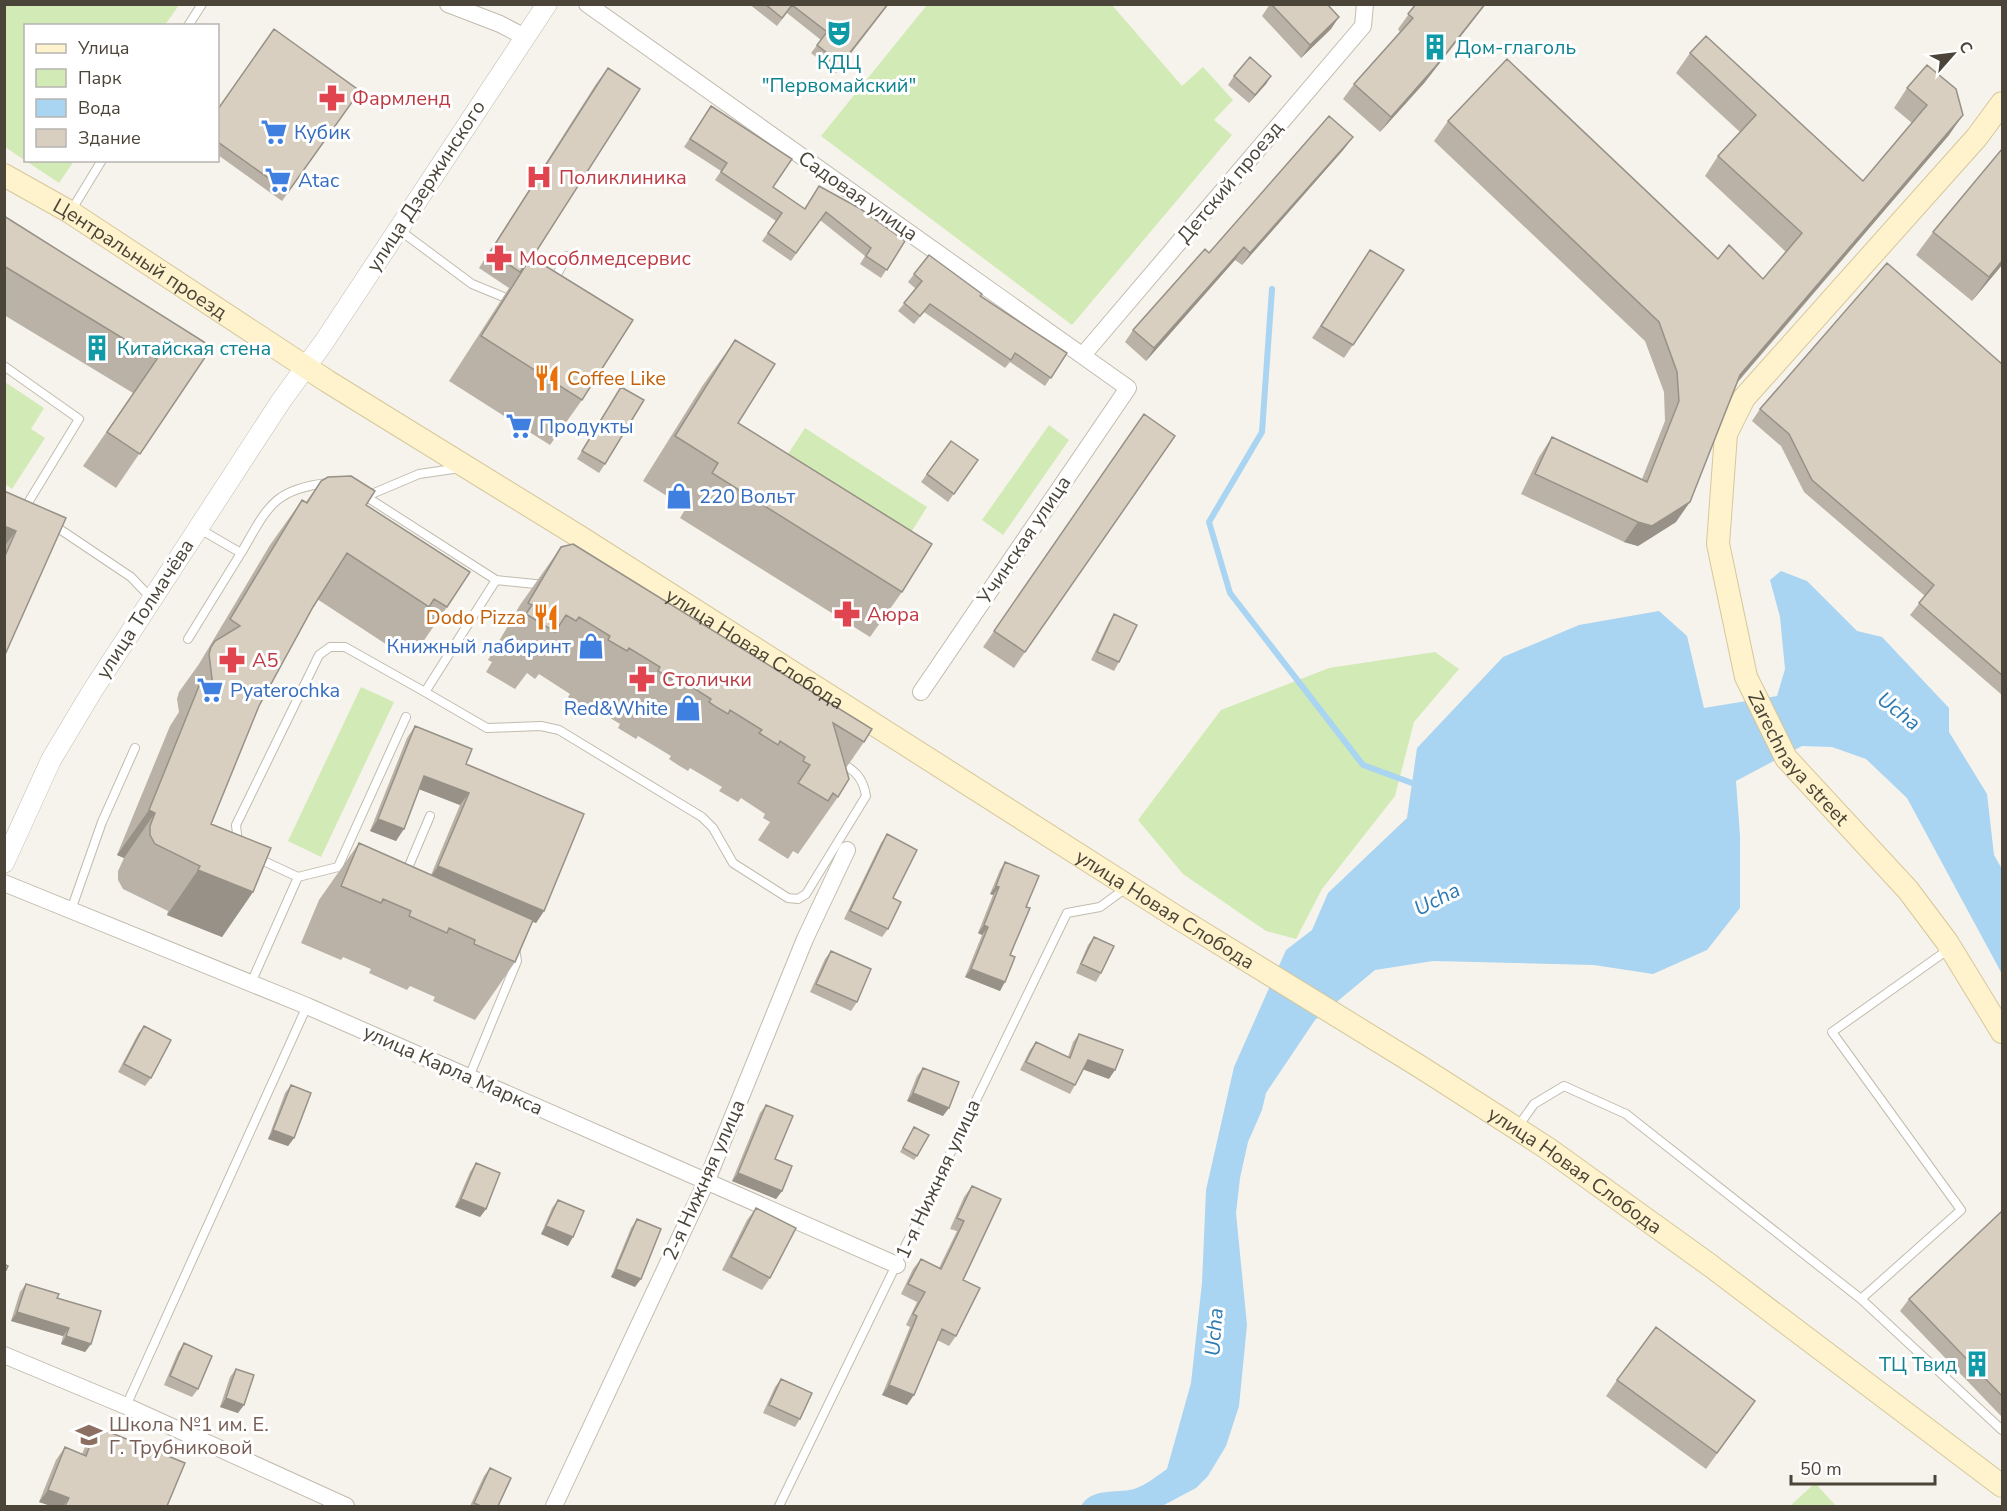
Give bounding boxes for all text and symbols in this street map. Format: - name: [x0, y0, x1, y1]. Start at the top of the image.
- theatre icon: КДЦ "Первомайский": [824, 18, 854, 48]
- legend: [24, 24, 219, 162]
- north arrow: [1923, 24, 1983, 84]
- building icon: Дом-глаголь: [1420, 32, 1450, 62]
- place label: Дом-глаголь: [1455, 34, 1576, 61]
- text: Улица: [77, 36, 129, 60]
- text: С: [1953, 37, 1978, 58]
- place label: КДЦ "Первомайский": [762, 49, 916, 99]
- text: Парк: [78, 66, 122, 90]
- pharmacy icon: Фармленд: [317, 83, 347, 113]
- place label: Фармленд: [352, 85, 451, 112]
- street label: улица Дзержинского: [360, 95, 492, 277]
- text: Вода: [78, 96, 121, 120]
- street label: Детский проезд: [1171, 115, 1289, 249]
- supermarket icon: Кубик: [259, 117, 289, 147]
- place label: Кубик: [294, 119, 351, 146]
- text: Здание: [78, 126, 141, 150]
- street label: Садовая улица: [793, 145, 923, 247]
- hospital icon: Поликлиника: [524, 162, 554, 192]
- place label: Поликлиника: [559, 164, 687, 191]
- supermarket icon: Atac: [263, 165, 293, 195]
- place label: Atac: [298, 167, 339, 194]
- street label: Центральный проезд: [48, 192, 233, 326]
- pharmacy icon: Мособлмедсервис: [484, 243, 514, 273]
- place label: Мособлмедсервис: [519, 245, 691, 272]
- building icon: Китайская стена: [82, 333, 112, 363]
- place label: Китайская стена: [117, 335, 271, 362]
- restaurant icon: Coffee Like: [532, 363, 562, 393]
- place label: Coffee Like: [567, 365, 666, 392]
- supermarket icon: Продукты: [504, 411, 534, 441]
- place label: Продукты: [539, 413, 634, 440]
- street label: Учинская улица: [970, 470, 1077, 610]
- shop icon: 220 Вольт: [664, 481, 694, 511]
- place label: 220 Вольт: [699, 483, 795, 510]
- street label: улица Толмачёва: [90, 534, 200, 684]
- street label: улица Новая Слобода: [661, 582, 849, 715]
- pharmacy icon: Аюра: [832, 599, 862, 629]
- place label: Аюра: [867, 601, 920, 628]
- restaurant icon: Dodo Pizza: [531, 602, 561, 632]
- place label: Dodo Pizza: [426, 604, 526, 631]
- shop icon: Книжный лабиринт: [576, 631, 606, 661]
- place label: Книжный лабиринт: [386, 633, 571, 660]
- pharmacy icon: А5: [217, 645, 247, 675]
- place label: А5: [252, 647, 279, 674]
- pharmacy icon: Столички: [627, 664, 657, 694]
- place label: Столички: [662, 666, 752, 693]
- supermarket icon: Pyaterochka: [195, 675, 225, 705]
- place label: Pyaterochka: [230, 677, 340, 704]
- water label: Ucha: [1871, 685, 1927, 737]
- street label: Zarechnaya street: [1742, 687, 1856, 832]
- shop icon: Red&White: [673, 693, 703, 723]
- place label: Red&White: [564, 695, 668, 722]
- street label: улица Новая Слобода: [1070, 843, 1260, 975]
- water label: Ucha: [1409, 876, 1465, 922]
- street label: улица Карла Маркса: [359, 1018, 547, 1122]
- street label: 2-я Нижняя улица: [656, 1095, 752, 1265]
- street label: 1-я Нижняя улица: [889, 1095, 987, 1263]
- street label: улица Новая Слобода: [1483, 1100, 1668, 1240]
- water label: Ucha: [1198, 1307, 1230, 1357]
- building icon: ТЦ Твид: [1962, 1349, 1992, 1379]
- place label: ТЦ Твид: [1879, 1351, 1957, 1378]
- place label: Школа №1 им. Е. Г. Трубниковой: [109, 1411, 269, 1461]
- school or university icon: Школа №1 им. Е. Г. Трубниковой: [74, 1420, 104, 1450]
- scale bar: [1791, 1448, 1935, 1486]
- text: 50 m: [1800, 1457, 1842, 1481]

